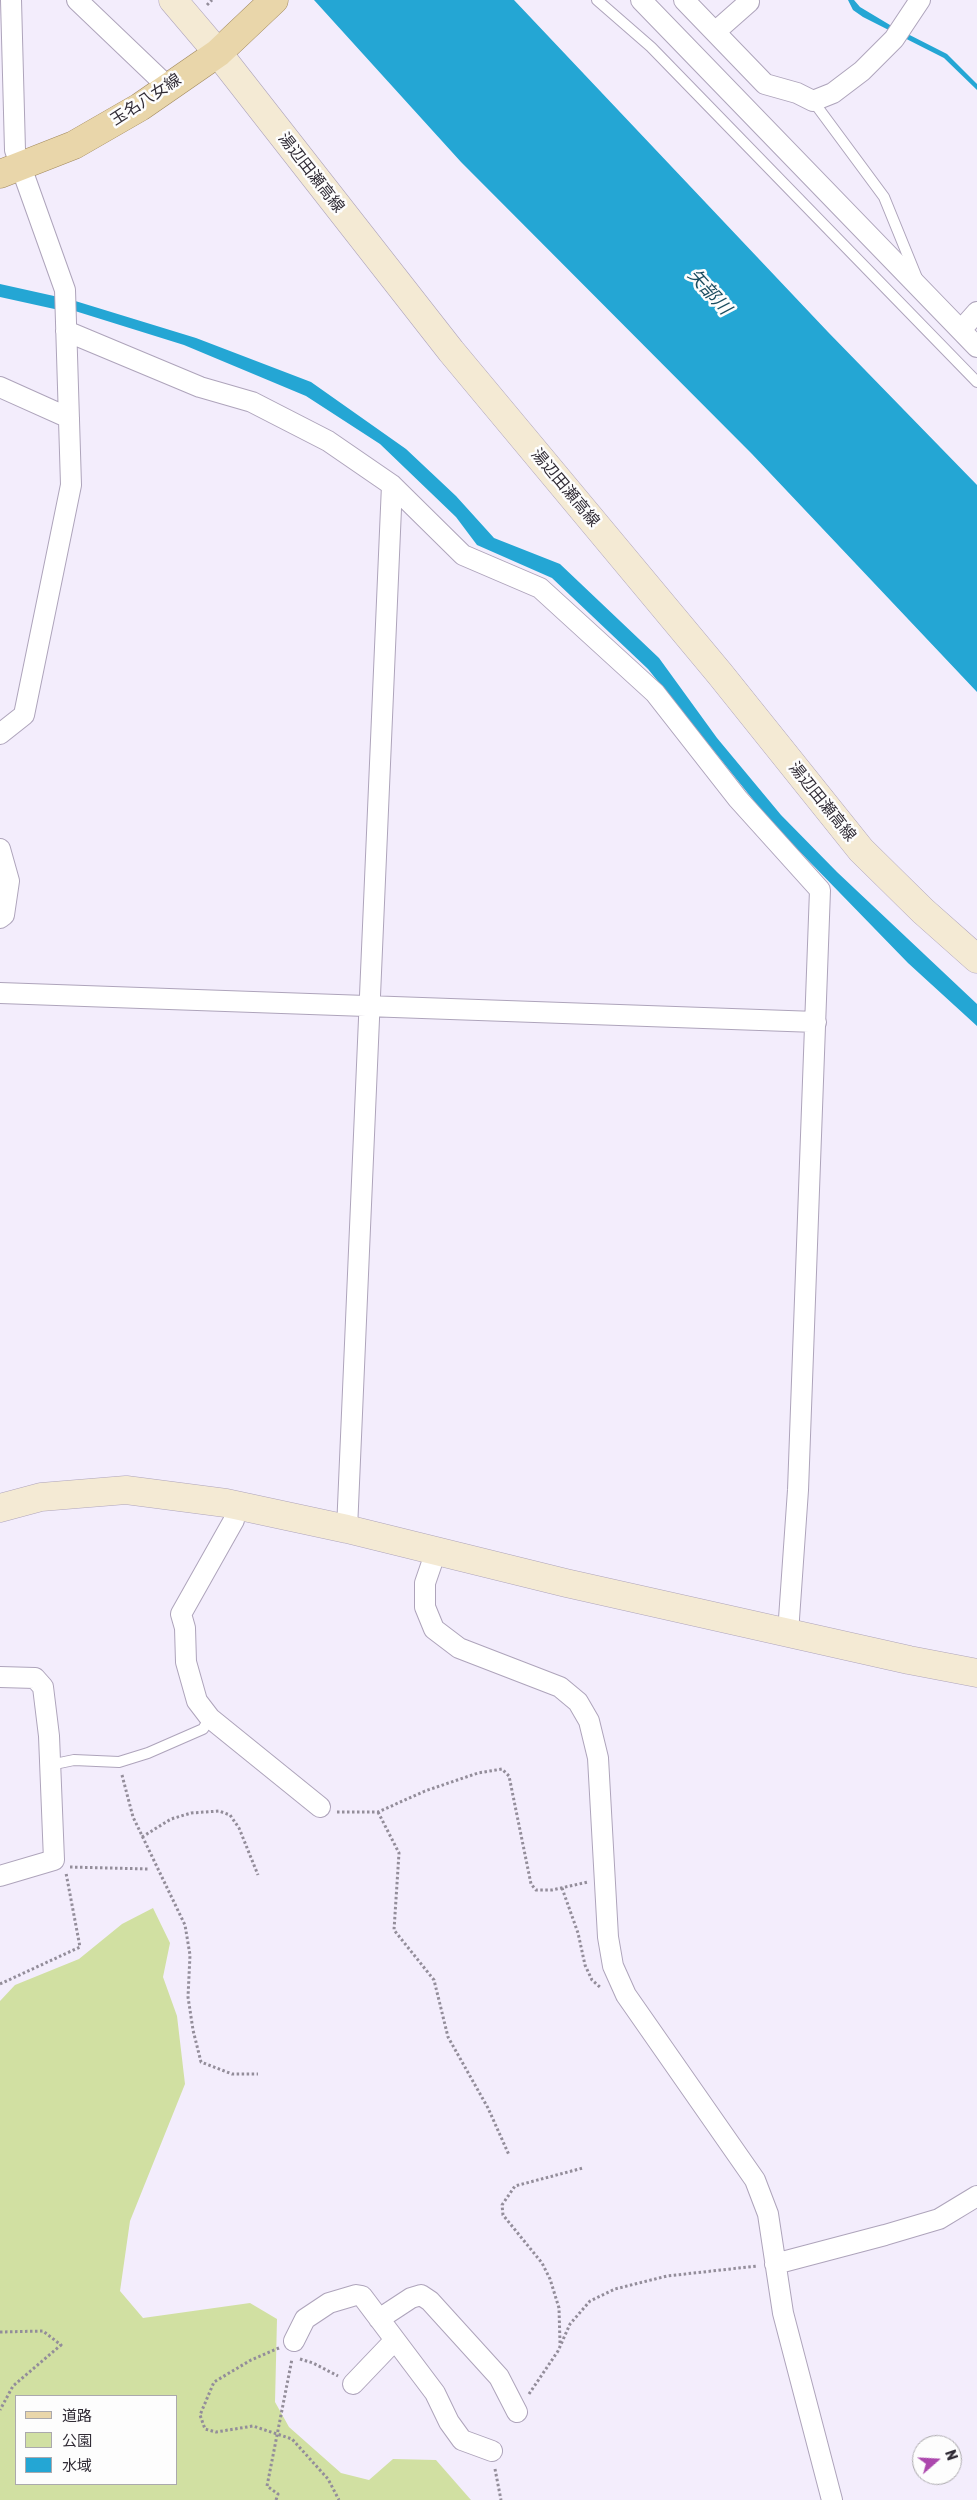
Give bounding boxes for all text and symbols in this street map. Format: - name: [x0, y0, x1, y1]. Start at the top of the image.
- street label: 玉名八女線: [107, 70, 185, 130]
- street label: 湯辺田瀬高線: [274, 129, 348, 217]
- water label: 矢部川: [683, 265, 735, 319]
- street label: 湯辺田瀬高線: [527, 445, 603, 531]
- street label: 湯辺田瀬高線: [784, 759, 860, 845]
- legend: [15, 2395, 178, 2485]
- text: 道路: [62, 2407, 92, 2425]
- text: 公園: [62, 2432, 92, 2450]
- north arrow: [912, 2435, 962, 2485]
- text: N: [941, 2448, 960, 2463]
- text: 水域: [62, 2457, 92, 2475]

